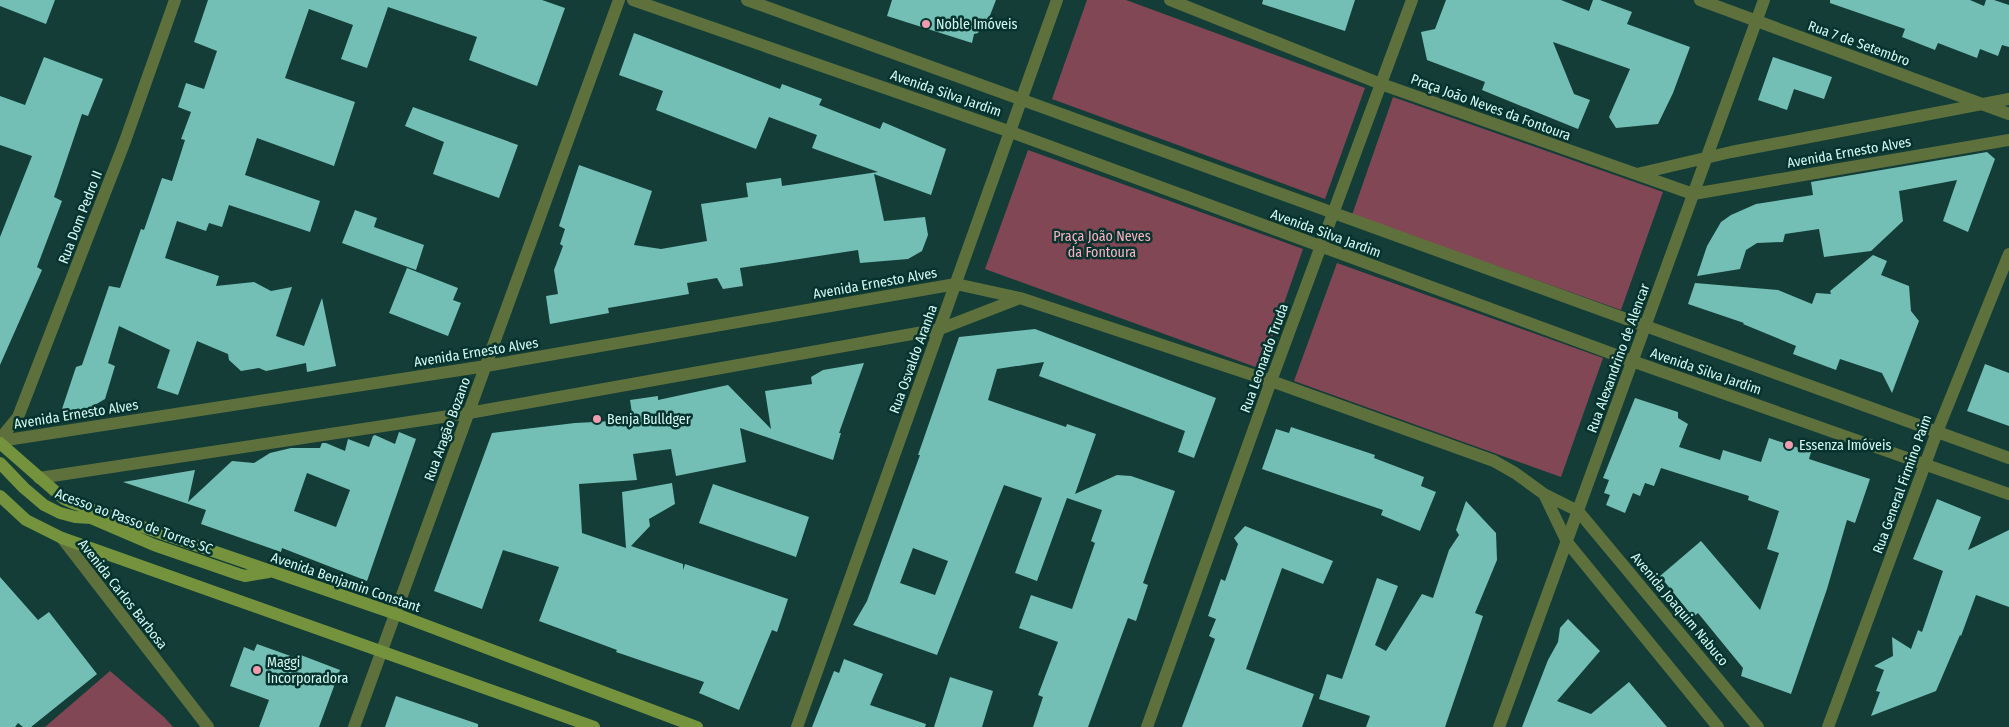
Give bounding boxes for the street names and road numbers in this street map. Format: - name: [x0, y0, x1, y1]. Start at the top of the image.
- street label: Rua 7 de Setembro: [1806, 17, 1912, 70]
- street label: Avenida Silva Jardim: [888, 67, 1004, 120]
- street label: Praça João Neves da Fontoura: [1408, 71, 1573, 144]
- street label: Avenida Ernesto Alves: [1786, 133, 1912, 172]
- street label: Rua Dom Pedro II: [55, 168, 106, 266]
- street label: Avenida Silva Jardim: [1268, 206, 1383, 261]
- street label: Avenida Ernesto Alves: [812, 264, 938, 303]
- street label: Rua Alexandrino de Alencar: [1584, 281, 1653, 435]
- street label: Rua Leonardo Truda: [1237, 301, 1292, 415]
- street label: Rua Osvaldo Aranha: [886, 302, 941, 416]
- street label: Avenida Ernesto Alves: [413, 334, 539, 371]
- street label: Avenida Silva Jardim: [1648, 345, 1764, 398]
- street label: Rua Aragão Bozano: [421, 375, 474, 483]
- street label: Avenida Ernesto Alves: [13, 396, 139, 433]
- street label: Rua General Firmino Paim: [1869, 412, 1936, 556]
- street label: Acesso ao Passo de Torres SC: [53, 485, 215, 558]
- street label: Avenida Carlos Barbosa: [74, 536, 171, 653]
- street label: Avenida Benjamin Constant: [269, 549, 423, 616]
- street label: Avenida Joaquim Nabuco: [1627, 549, 1732, 669]

